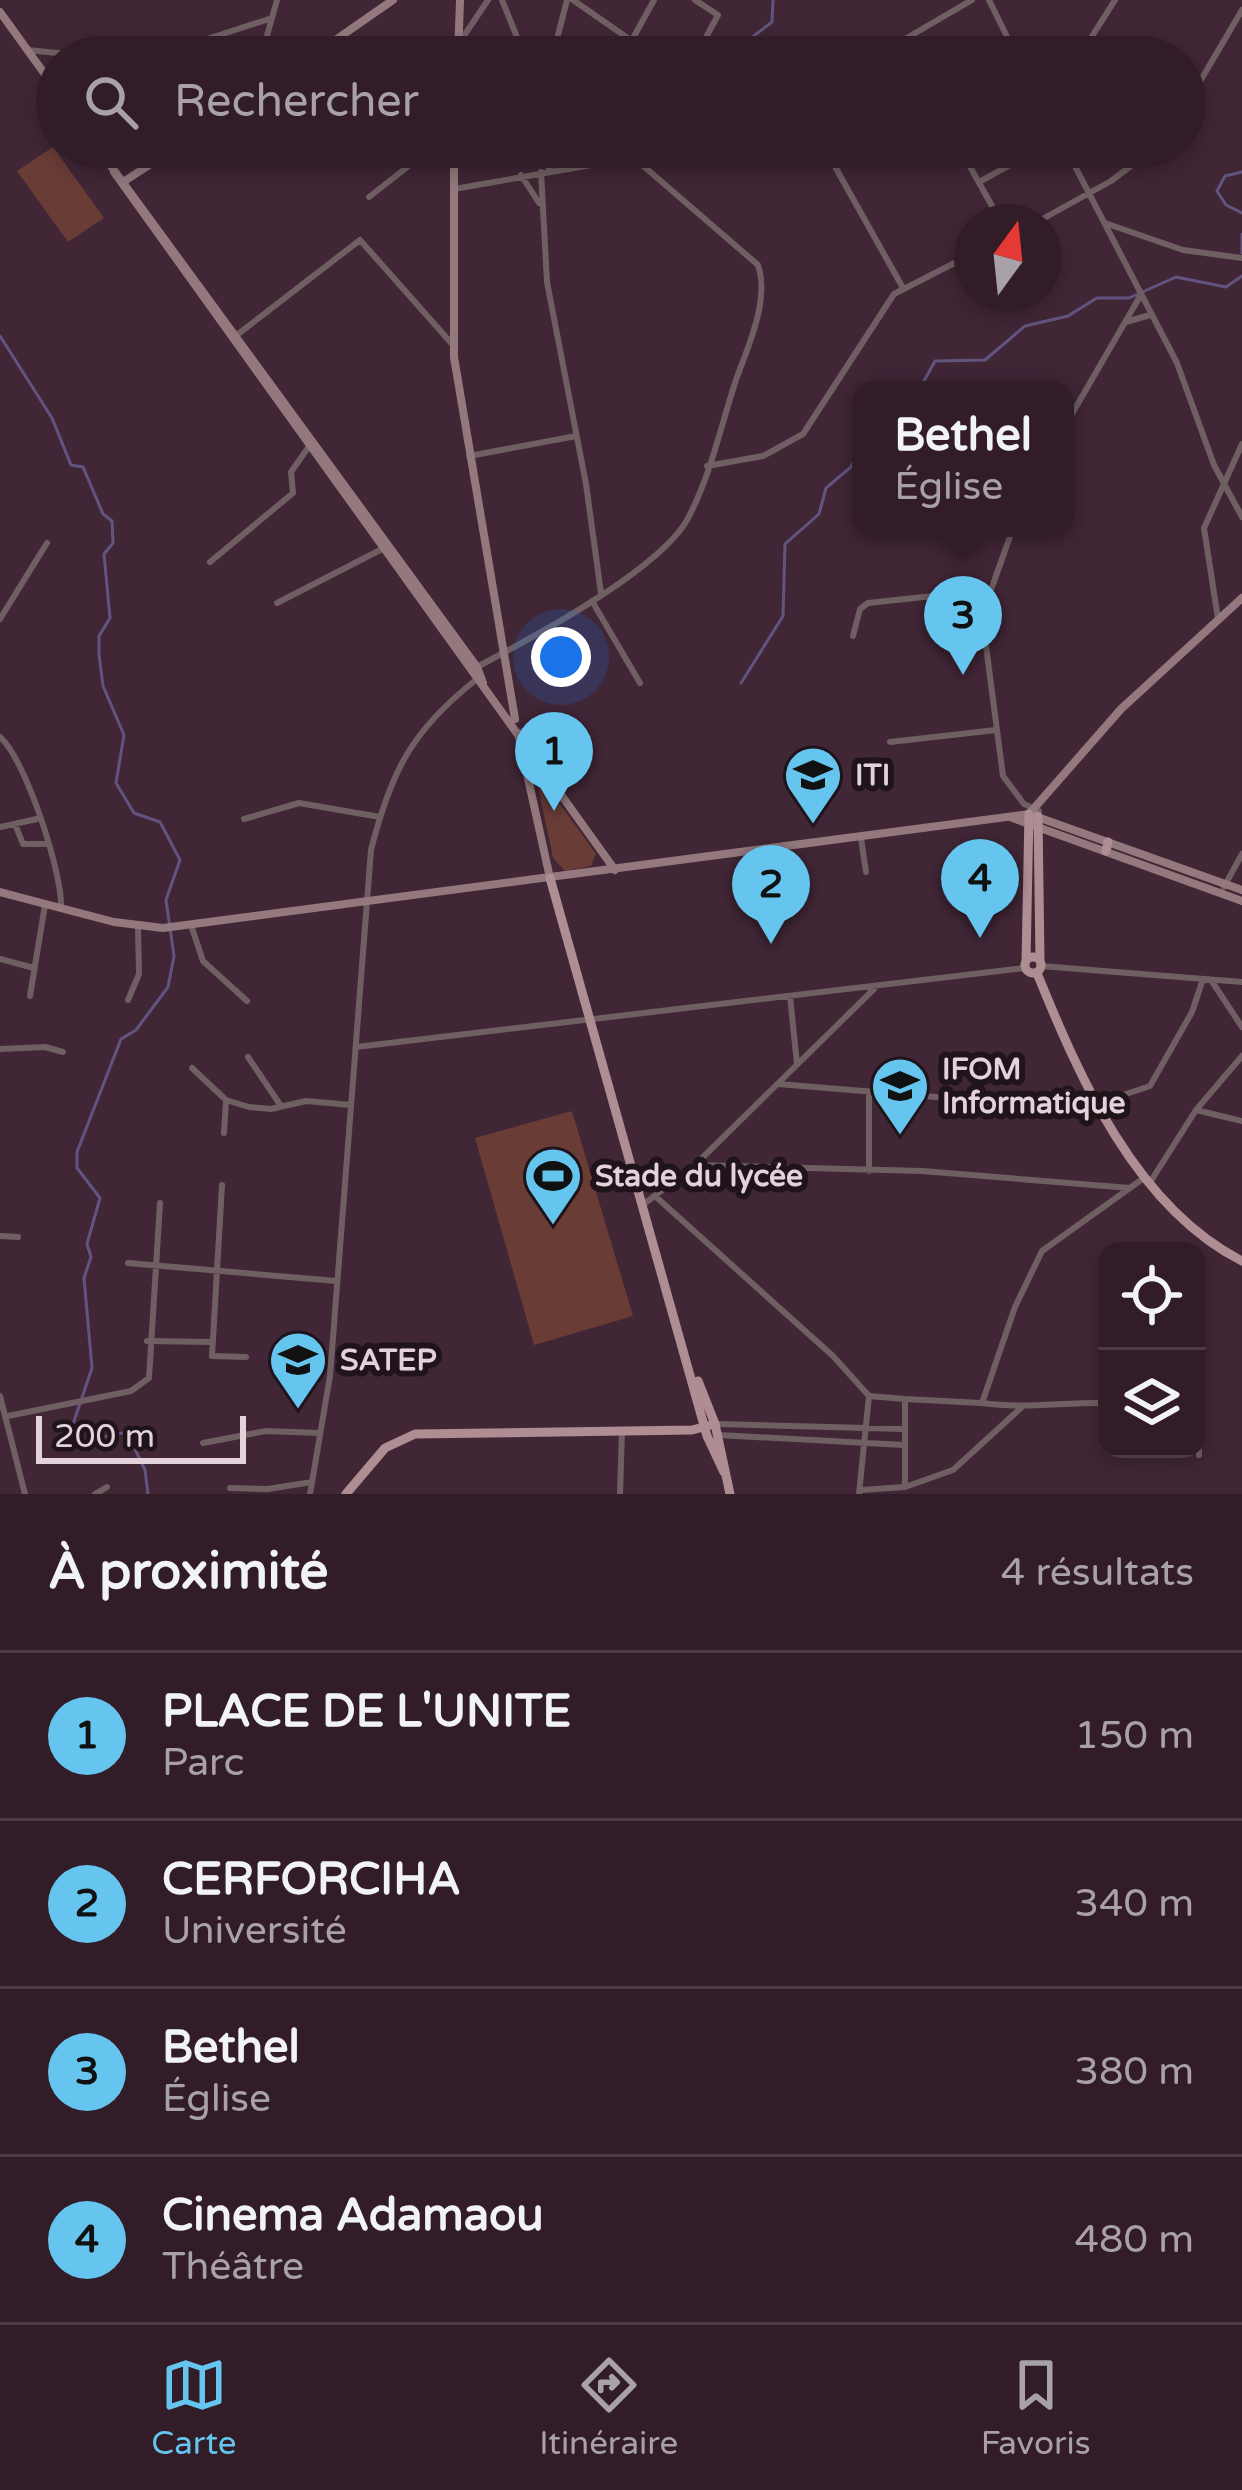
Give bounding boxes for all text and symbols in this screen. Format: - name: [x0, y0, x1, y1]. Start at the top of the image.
- search box: [36, 36, 1206, 168]
- icon: search: [78, 69, 144, 135]
- text: Rechercher: [174, 75, 419, 129]
- north arrow: [954, 204, 1062, 312]
- popup: [852, 381, 1074, 537]
- text: Bethel: [894, 409, 1032, 463]
- text: Église: [894, 463, 1003, 510]
- pin: 3: [924, 576, 1002, 675]
- your location: [531, 627, 591, 687]
- pin: 1: [515, 712, 593, 811]
- school or university icon: ITI: [782, 744, 844, 826]
- place label: ITI: [855, 757, 890, 794]
- pin: 4: [941, 839, 1019, 938]
- pin: 2: [732, 845, 810, 944]
- place label: IFOM Informatique: [942, 1051, 1126, 1122]
- school or university icon: IFOM Informatique: [869, 1055, 931, 1137]
- sports icon: Stade du lycée: [522, 1145, 584, 1227]
- place label: Stade du lycée: [595, 1158, 803, 1195]
- map controls: [1098, 1242, 1206, 1458]
- button: locate: [1098, 1242, 1206, 1350]
- school or university icon: SATEP: [267, 1329, 329, 1411]
- place label: SATEP: [340, 1342, 437, 1379]
- button: layers: [1098, 1350, 1206, 1458]
- scale bar: [36, 1410, 246, 1463]
- text: 200 m: [54, 1417, 155, 1456]
- text: À proximité: [48, 1541, 328, 1603]
- text: 4 résultats: [1001, 1549, 1194, 1596]
- text: PLACE DE L'UNITE: [162, 1685, 571, 1739]
- text: 1: [75, 1712, 99, 1759]
- text: 150 m: [1075, 1712, 1194, 1759]
- text: Parc: [162, 1739, 244, 1786]
- text: CERFORCIHA: [162, 1853, 461, 1907]
- text: 2: [75, 1880, 99, 1927]
- text: 340 m: [1075, 1880, 1194, 1927]
- text: Université: [162, 1907, 347, 1954]
- text: Bethel: [162, 2021, 300, 2075]
- text: 3: [75, 2048, 99, 2095]
- text: 380 m: [1075, 2048, 1194, 2095]
- text: Église: [162, 2075, 271, 2122]
- text: Cinema Adamaou: [162, 2189, 544, 2243]
- text: 4: [75, 2216, 99, 2263]
- text: 480 m: [1075, 2216, 1194, 2263]
- text: Théâtre: [162, 2243, 304, 2290]
- tab: Carte: [151, 2352, 237, 2463]
- tab: Itinéraire: [539, 2352, 678, 2463]
- tab: Favoris: [981, 2352, 1091, 2463]

